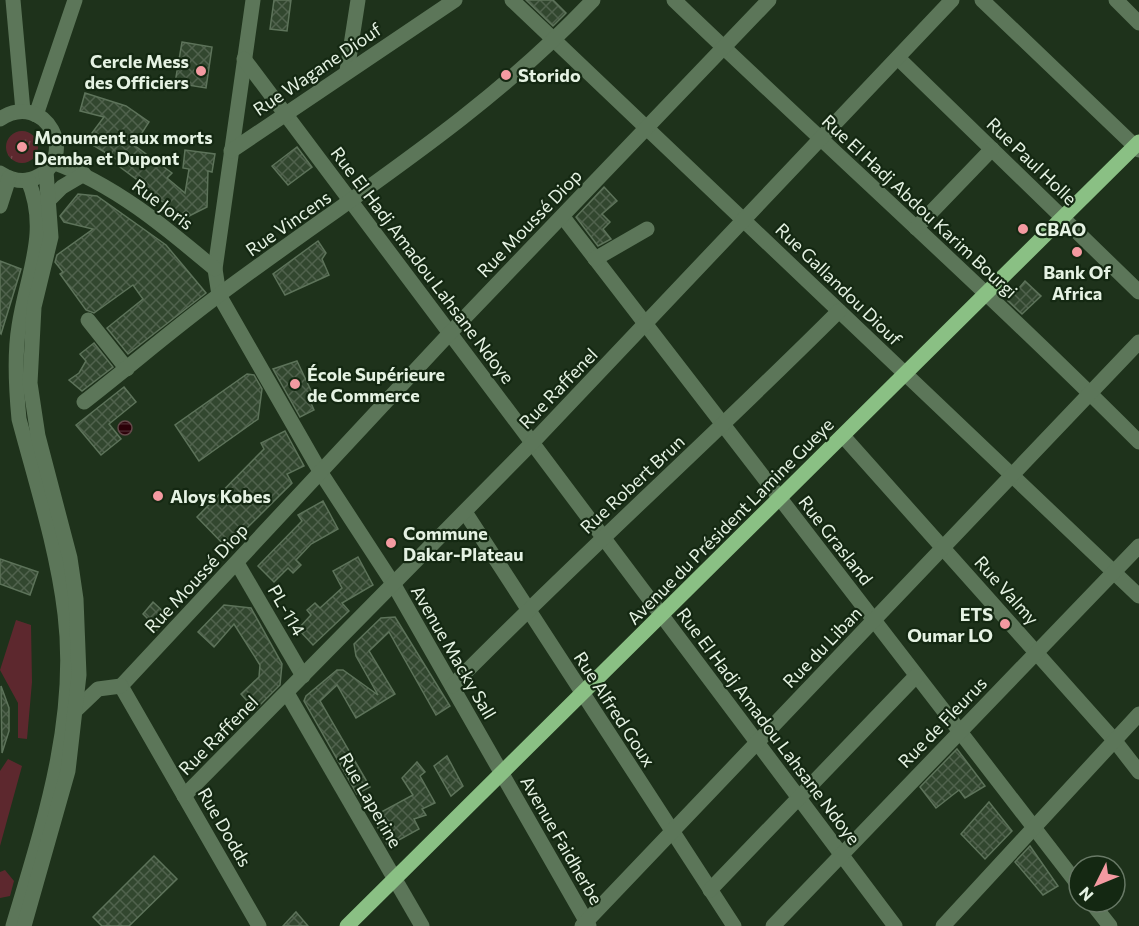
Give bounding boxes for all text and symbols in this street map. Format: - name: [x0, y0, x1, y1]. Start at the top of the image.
- street label: Rue Wagane Diouf: [249, 17, 386, 120]
- place label: Cercle Mess des Officiers: [84, 50, 189, 93]
- marker: Cercle Mess des Officiers: [194, 64, 208, 78]
- place label: Storido: [518, 64, 581, 86]
- marker: Storido: [499, 68, 513, 82]
- street label: Rue El Hadj Abdou Karim Bourgi: [818, 110, 1022, 302]
- street label: Rue Paul Holle: [982, 113, 1082, 209]
- place label: Monument aux morts Demba et Dupont: [34, 126, 213, 169]
- marker: Monument aux morts Demba et Dupont: [15, 140, 29, 154]
- street label: Rue El Hadj Amadou Lahsane Ndoye: [327, 142, 519, 388]
- street label: Rue Moussé Diop: [472, 164, 586, 282]
- street label: Rue Joris: [128, 174, 198, 234]
- street label: Rue Vincens: [241, 186, 335, 260]
- street label: Rue Gallandou Diouf: [771, 218, 907, 350]
- place label: CBAO: [1035, 218, 1086, 240]
- marker: CBAO: [1016, 222, 1030, 236]
- marker: Bank Of Africa: [1070, 245, 1084, 259]
- place label: Bank Of Africa: [1043, 261, 1111, 304]
- street label: Rue Raffenel: [514, 343, 602, 433]
- place label: École Supérieure de Commerce: [307, 363, 445, 406]
- marker: École Supérieure de Commerce: [288, 377, 302, 391]
- street label: Avenue du Président Lamine Gueye: [622, 413, 838, 629]
- street label: Rue Robert Brun: [575, 430, 689, 538]
- place label: Aloys Kobes: [170, 485, 271, 507]
- marker: Aloys Kobes: [151, 489, 165, 503]
- street label: Rue Grasland: [794, 491, 878, 589]
- street label: Rue Moussé Diop: [140, 519, 252, 637]
- place label: Commune Dakar-Plateau: [403, 522, 523, 565]
- marker: Commune Dakar-Plateau: [384, 536, 398, 550]
- street label: Rue Valmy: [970, 551, 1044, 629]
- street label: PL-114: [264, 581, 310, 640]
- street label: Avenue Macky Sall: [407, 581, 501, 723]
- street label: Rue du Liban: [778, 602, 866, 692]
- street label: Rue El Hadj Amadou Lahsane Ndoye: [673, 603, 865, 849]
- place label: ETS Oumar LO: [907, 603, 993, 646]
- marker: ETS Oumar LO: [998, 617, 1012, 631]
- street label: Rue Alfred Goux: [570, 647, 661, 771]
- street label: Rue de Fleurus: [893, 672, 991, 772]
- street label: Rue Raffenel: [174, 691, 262, 779]
- street label: Rue Laperine: [335, 748, 407, 852]
- street label: Avenue Faidherbe: [516, 772, 608, 908]
- street label: Rue Dodds: [193, 783, 257, 871]
- north arrow: [1067, 854, 1127, 914]
- text: N: [1075, 884, 1097, 905]

